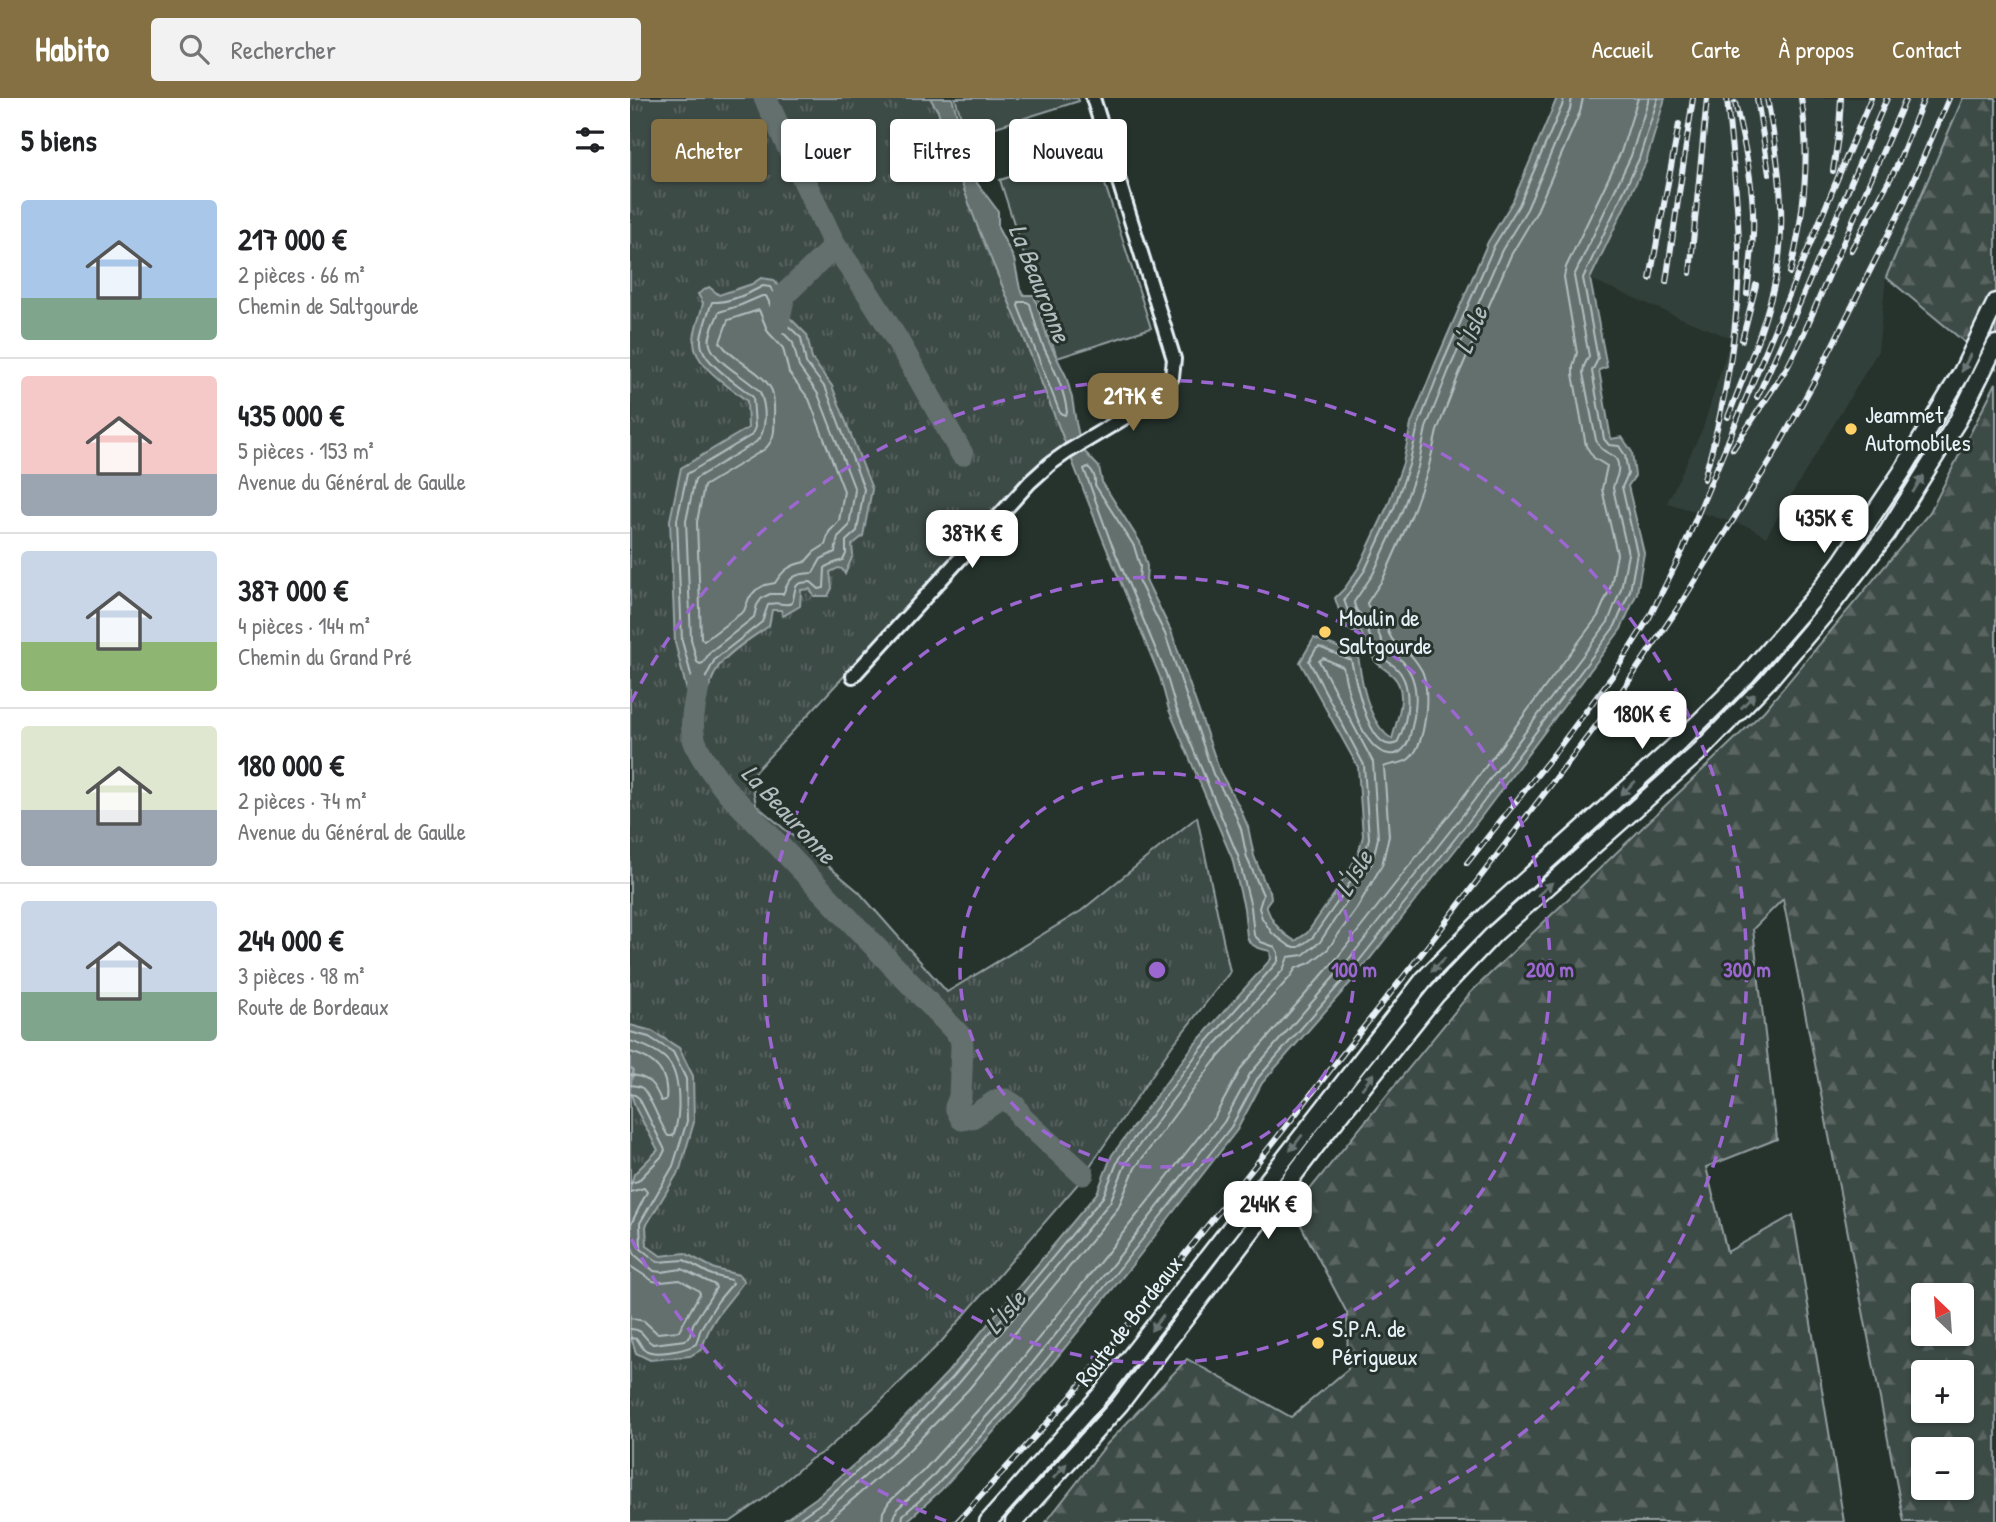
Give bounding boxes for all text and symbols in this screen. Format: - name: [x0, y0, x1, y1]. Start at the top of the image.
- search box: [151, 18, 641, 81]
- text: Habito: [35, 27, 109, 71]
- icon: search: [175, 30, 213, 68]
- text: Rechercher: [231, 32, 336, 67]
- text: Accueil: [1592, 33, 1653, 65]
- text: Carte: [1691, 33, 1740, 65]
- text: À propos: [1778, 33, 1854, 65]
- text: Contact: [1892, 33, 1961, 65]
- chip: Acheter: [651, 119, 767, 182]
- chip: Louer: [781, 119, 876, 182]
- chip: Filtres: [890, 119, 995, 182]
- chip: Nouveau: [1009, 119, 1127, 182]
- text: 5 biens: [21, 120, 97, 160]
- icon: filters: [571, 121, 609, 159]
- text: 217 000 €: [238, 219, 346, 259]
- water label: La Beauronne: [1001, 219, 1081, 349]
- icon: home: [77, 228, 161, 312]
- text: 2 pièces · 66 m²: [238, 259, 365, 290]
- text: Chemin de Saltgourde: [238, 290, 419, 321]
- water label: L'Isle: [1445, 300, 1496, 358]
- one-way arrow: [1960, 353, 1971, 373]
- pin: 217K €: [1076, 374, 1190, 433]
- text: 217K €: [1104, 380, 1162, 411]
- text: 435 000 €: [238, 395, 344, 435]
- place label: Jeammet Automobiles: [1865, 398, 1971, 458]
- icon: home: [77, 404, 161, 488]
- marker: Jeammet Automobiles: [1843, 421, 1859, 437]
- text: 5 pièces · 153 m²: [238, 435, 374, 466]
- text: Avenue du Général de Gaulle: [238, 466, 466, 497]
- one-way arrow: [1911, 474, 1924, 494]
- pin: 435K €: [1767, 496, 1881, 555]
- text: 435K €: [1795, 502, 1853, 533]
- pin: 387K €: [915, 510, 1029, 570]
- text: 387K €: [942, 517, 1002, 548]
- text: 387 000 €: [238, 570, 348, 610]
- icon: home: [77, 579, 161, 663]
- place label: Moulin de Saltgourde: [1339, 601, 1433, 661]
- text: 4 pièces · 144 m²: [238, 610, 370, 641]
- marker: Moulin de Saltgourde: [1317, 624, 1333, 640]
- text: Chemin du Grand Pré: [238, 641, 412, 672]
- pin: 180K €: [1585, 692, 1699, 751]
- one-way arrow: [1739, 693, 1756, 710]
- text: 180K €: [1614, 698, 1671, 729]
- text: 180 000 €: [238, 745, 344, 785]
- icon: home: [77, 754, 161, 838]
- water label: La Beauronne: [734, 756, 846, 872]
- one-way arrow: [1620, 779, 1637, 795]
- text: 2 pièces · 74 m²: [238, 785, 367, 816]
- text: Avenue du Général de Gaulle: [238, 816, 466, 847]
- water label: L'Isle: [1326, 842, 1382, 902]
- one-way arrow: [1536, 881, 1554, 897]
- text: 244 000 €: [238, 920, 343, 960]
- icon: home: [77, 929, 161, 1013]
- text: 100 m: [1331, 955, 1377, 984]
- text: 200 m: [1526, 955, 1574, 984]
- text: 300 m: [1723, 955, 1771, 984]
- one-way arrow: [1430, 956, 1446, 973]
- centre of rings: [1145, 958, 1169, 982]
- text: 3 pièces · 98 m²: [238, 960, 364, 991]
- text: Route de Bordeaux: [238, 991, 389, 1022]
- one-way arrow: [1360, 1073, 1375, 1091]
- one-way arrow: [1288, 1133, 1303, 1151]
- pin: 244K €: [1211, 1182, 1325, 1241]
- text: 244K €: [1240, 1188, 1296, 1219]
- street label: Route de Bordeaux: [1067, 1248, 1189, 1392]
- water label: L'Isle: [976, 1281, 1034, 1341]
- north arrow: [1911, 1283, 1974, 1346]
- map controls: [1911, 1283, 1974, 1500]
- place label: S.P.A. de Périgueux: [1332, 1312, 1418, 1372]
- one-way arrow: [1150, 1314, 1164, 1332]
- marker: S.P.A. de Périgueux: [1310, 1335, 1326, 1351]
- button: +: [1911, 1360, 1974, 1423]
- button: −: [1911, 1437, 1974, 1500]
- one-way arrow: [1051, 1463, 1067, 1480]

